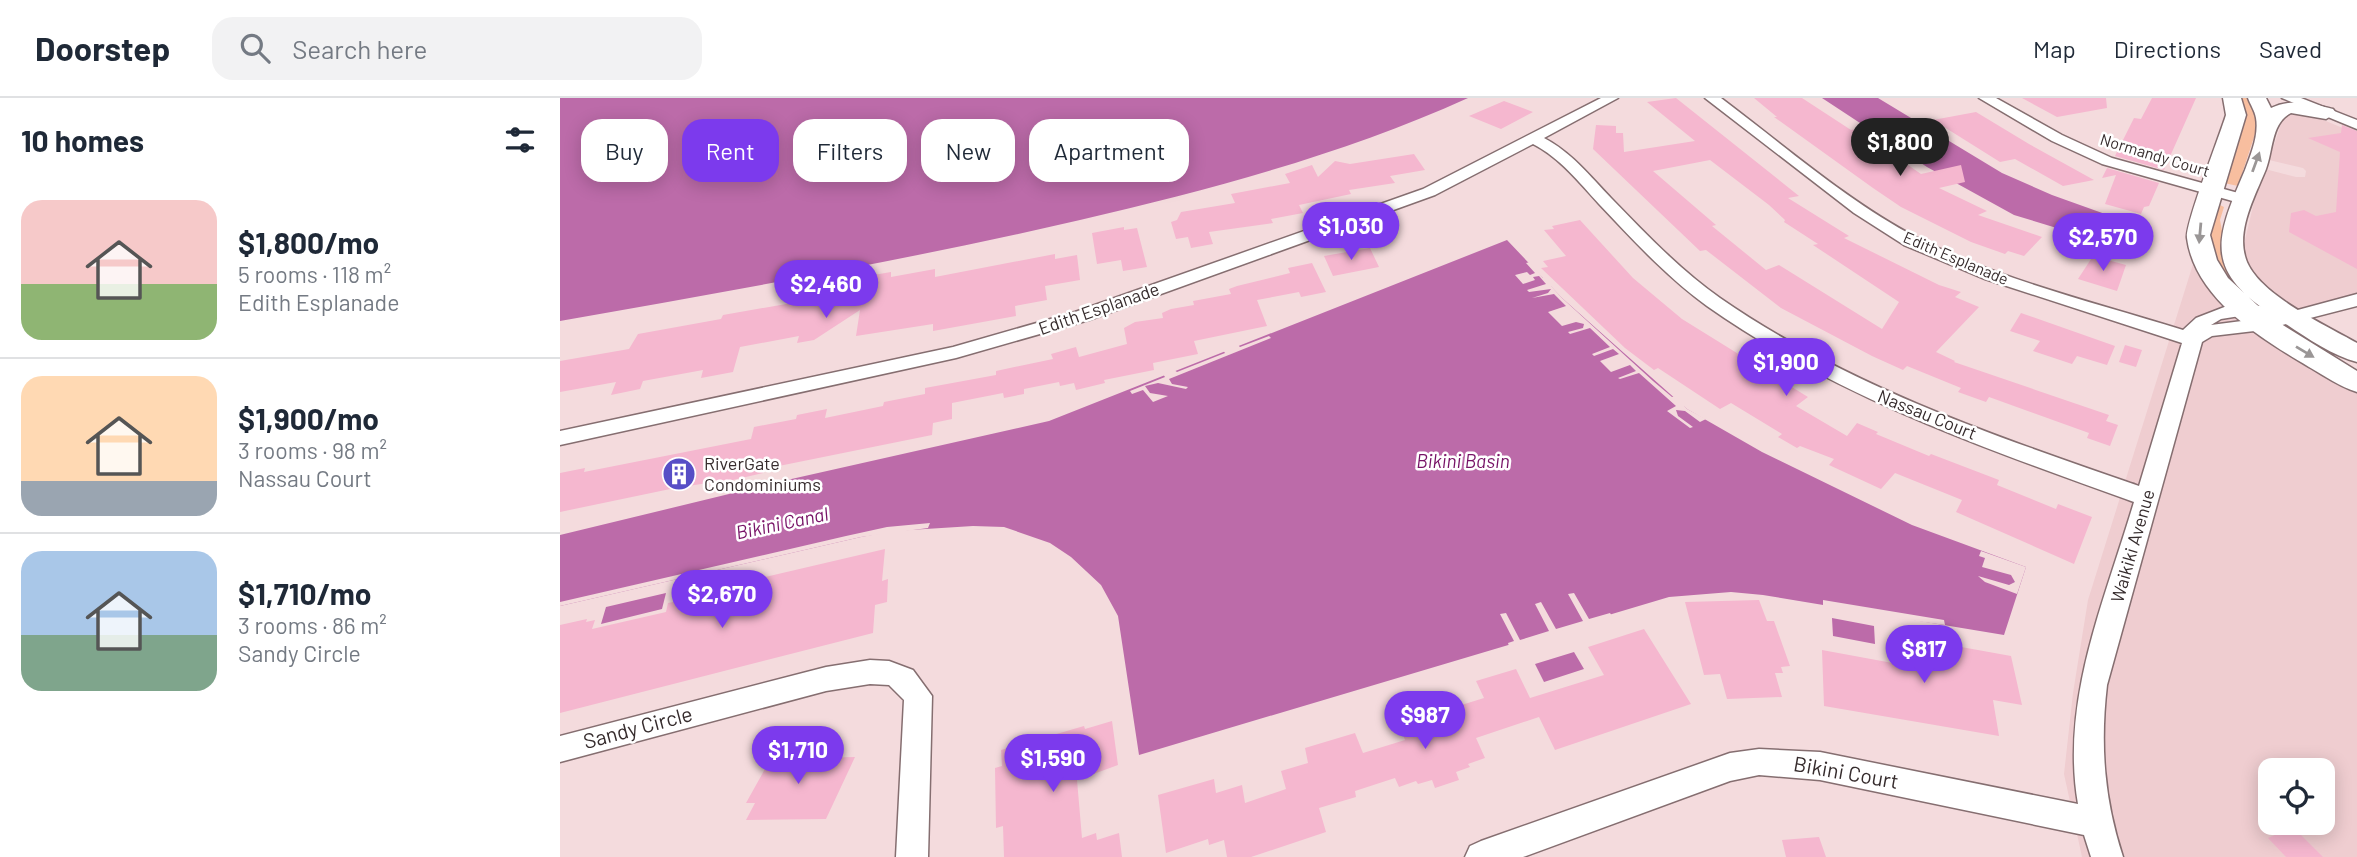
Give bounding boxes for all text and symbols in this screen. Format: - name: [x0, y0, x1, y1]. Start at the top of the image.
- search box: [212, 17, 702, 80]
- text: Doorstep: [35, 28, 170, 68]
- icon: search: [236, 29, 274, 67]
- text: Search here: [292, 33, 427, 64]
- text: Map: [2033, 34, 2076, 63]
- text: Directions: [2114, 34, 2221, 63]
- text: Saved: [2259, 34, 2322, 63]
- pin: $1,800: [1843, 118, 1957, 178]
- chip: Buy: [581, 119, 668, 182]
- chip: Rent: [682, 119, 779, 182]
- chip: Filters: [793, 119, 907, 182]
- chip: New: [921, 119, 1015, 182]
- chip: Apartment: [1029, 119, 1189, 182]
- icon: filters: [501, 121, 539, 159]
- text: 10 homes: [21, 122, 144, 158]
- text: $1,800: [1867, 127, 1933, 155]
- street label: Normandy Court: [2098, 129, 2212, 180]
- one-way arrow: [2251, 152, 2262, 173]
- pin: $1,030: [1294, 202, 1408, 262]
- text: $1,030: [1318, 211, 1384, 239]
- pin: $2,570: [2046, 214, 2160, 273]
- text: $2,570: [2068, 222, 2138, 250]
- one-way arrow: [2194, 222, 2205, 244]
- text: $1,800/mo: [238, 224, 379, 260]
- street label: Edith Esplanade: [1901, 227, 2012, 288]
- icon: home: [77, 228, 161, 312]
- text: 5 rooms · 118 m²: [238, 260, 391, 288]
- pin: $2,460: [769, 260, 883, 320]
- text: $2,460: [790, 269, 862, 297]
- street label: Edith Esplanade: [1035, 277, 1162, 339]
- text: Edith Esplanade: [238, 288, 399, 316]
- pin: $1,900: [1729, 338, 1843, 398]
- one-way arrow: [2295, 345, 2314, 358]
- text: $1,900: [1753, 347, 1819, 375]
- street label: Nassau Court: [1875, 384, 1980, 444]
- text: $1,900/mo: [238, 400, 379, 436]
- icon: home: [77, 404, 161, 488]
- text: 3 rooms · 98 m²: [238, 436, 387, 464]
- water label: Bikini Basin: [1416, 449, 1510, 472]
- place label: RiverGate Condominiums: [704, 452, 821, 495]
- building icon: RiverGate Condominiums: [660, 455, 698, 493]
- text: Nassau Court: [238, 464, 372, 492]
- street label: Waikiki Avenue: [2105, 487, 2159, 605]
- water label: Bikini Canal: [734, 501, 831, 544]
- pin: $2,670: [665, 570, 779, 630]
- text: $1,710/mo: [238, 575, 372, 611]
- icon: home: [77, 579, 161, 663]
- text: $2,670: [687, 579, 757, 607]
- text: 3 rooms · 86 m²: [238, 611, 387, 639]
- pin: $817: [1883, 626, 1965, 685]
- text: $817: [1902, 634, 1946, 662]
- text: Sandy Circle: [238, 639, 361, 667]
- pin: $987: [1384, 692, 1466, 751]
- street label: Sandy Circle: [580, 700, 695, 753]
- text: $987: [1400, 700, 1450, 728]
- pin: $1,710: [741, 726, 855, 786]
- pin: $1,590: [996, 734, 1110, 794]
- text: $1,710: [768, 735, 828, 763]
- text: $1,590: [1020, 743, 1086, 771]
- street label: Bikini Court: [1792, 750, 1901, 793]
- map controls: [2258, 758, 2335, 835]
- button: locate: [2258, 758, 2335, 835]

